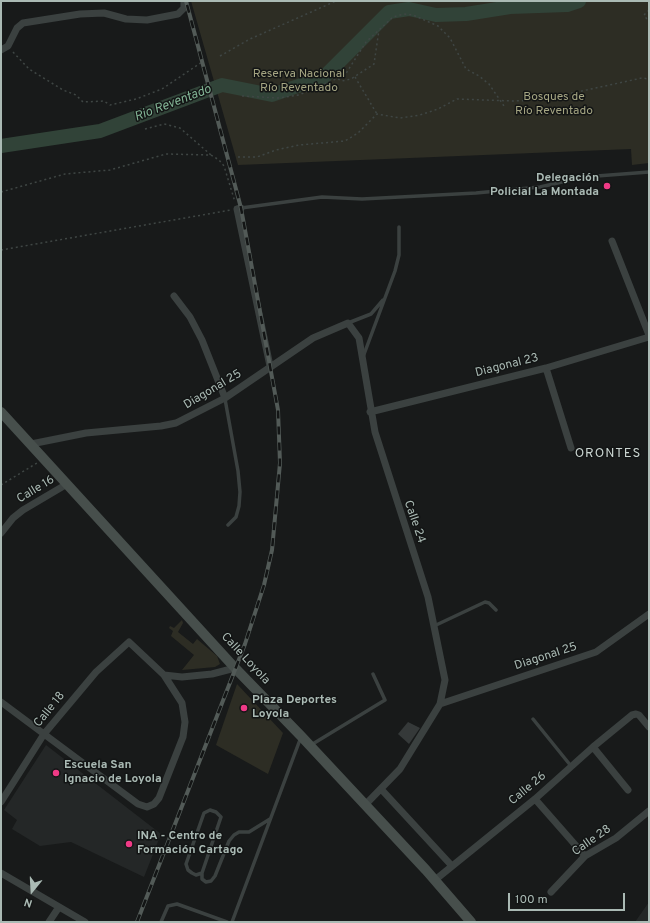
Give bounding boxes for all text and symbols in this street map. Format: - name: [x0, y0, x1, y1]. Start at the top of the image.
- park label: Reserva Nacional Río Reventado: [253, 68, 345, 96]
- water label: Rio Reventado: [132, 82, 214, 126]
- park label: Bosques de Río Reventado: [515, 91, 593, 119]
- place label: Delegación Policial La Montada: [490, 172, 599, 200]
- marker: Delegación Policial La Montada: [602, 181, 612, 191]
- street label: Diagonal 23: [474, 351, 540, 381]
- street label: Diagonal 25: [181, 367, 245, 413]
- district label: ORONTES: [575, 446, 641, 462]
- street label: Calle 16: [15, 473, 57, 507]
- street label: Calle 24: [400, 499, 428, 545]
- street label: Calle Loyola: [217, 630, 273, 688]
- street label: Diagonal 25: [513, 640, 579, 674]
- street label: Calle 18: [31, 689, 69, 731]
- place label: Plaza Deportes Loyola: [252, 694, 337, 722]
- marker: Plaza Deportes Loyola: [239, 703, 249, 713]
- place label: Escuela San Ignacio de Loyola: [64, 759, 162, 787]
- marker: Escuela San Ignacio de Loyola: [51, 768, 61, 778]
- street label: Calle 26: [506, 769, 550, 809]
- street label: Calle 28: [570, 822, 614, 860]
- place label: INA - Centro de Formación Cartago: [137, 830, 243, 858]
- marker: INA - Centro de Formación Cartago: [124, 839, 134, 849]
- north arrow: [12, 871, 52, 911]
- scale bar: [510, 885, 627, 911]
- text: 100 m: [515, 892, 548, 908]
- text: N: [22, 895, 34, 910]

